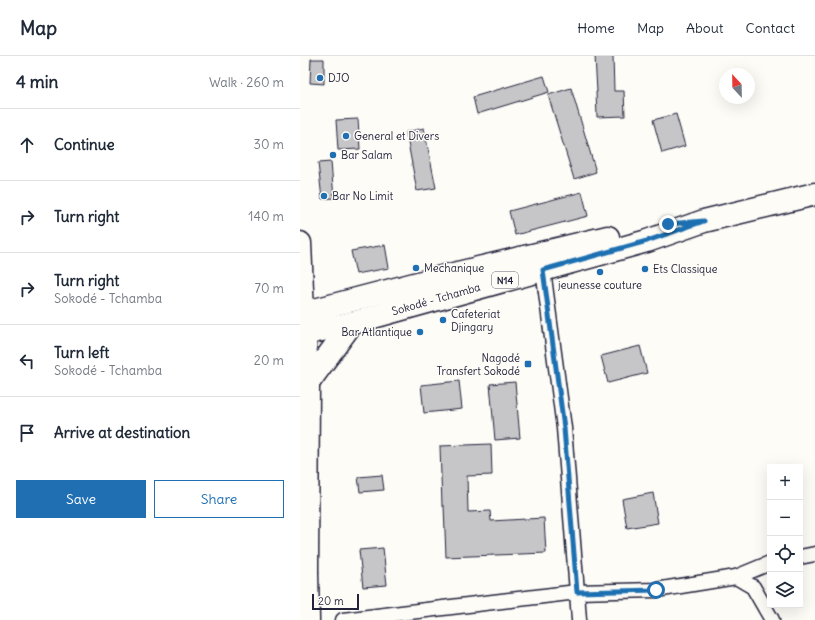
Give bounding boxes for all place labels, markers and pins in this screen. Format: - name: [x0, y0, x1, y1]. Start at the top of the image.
- place label: DJO: [328, 71, 350, 85]
- marker: DJO: [315, 73, 325, 83]
- place label: General et Divers: [354, 129, 439, 143]
- marker: General et Divers: [341, 131, 351, 141]
- place label: Bar Salam: [341, 148, 393, 162]
- marker: Bar Salam: [328, 150, 338, 160]
- place label: Bar No Limit: [332, 189, 393, 203]
- marker: Bar No Limit: [319, 191, 329, 201]
- place label: Mechanique: [424, 261, 484, 275]
- place label: Ets Classique: [653, 262, 718, 276]
- marker: Mechanique: [411, 263, 421, 273]
- marker: Ets Classique: [640, 264, 650, 274]
- marker: jeunesse couture: [595, 267, 605, 277]
- place label: jeunesse couture: [557, 278, 642, 292]
- place label: Cafeteriat Djingary: [451, 307, 500, 334]
- marker: Cafeteriat Djingary: [438, 315, 448, 325]
- place label: Bar Atlantique: [341, 325, 412, 339]
- marker: Bar Atlantique: [415, 327, 425, 337]
- place label: Nagodé Transfert Sokodé: [437, 351, 520, 378]
- marker: Nagodé Transfert Sokodé: [523, 359, 533, 369]

